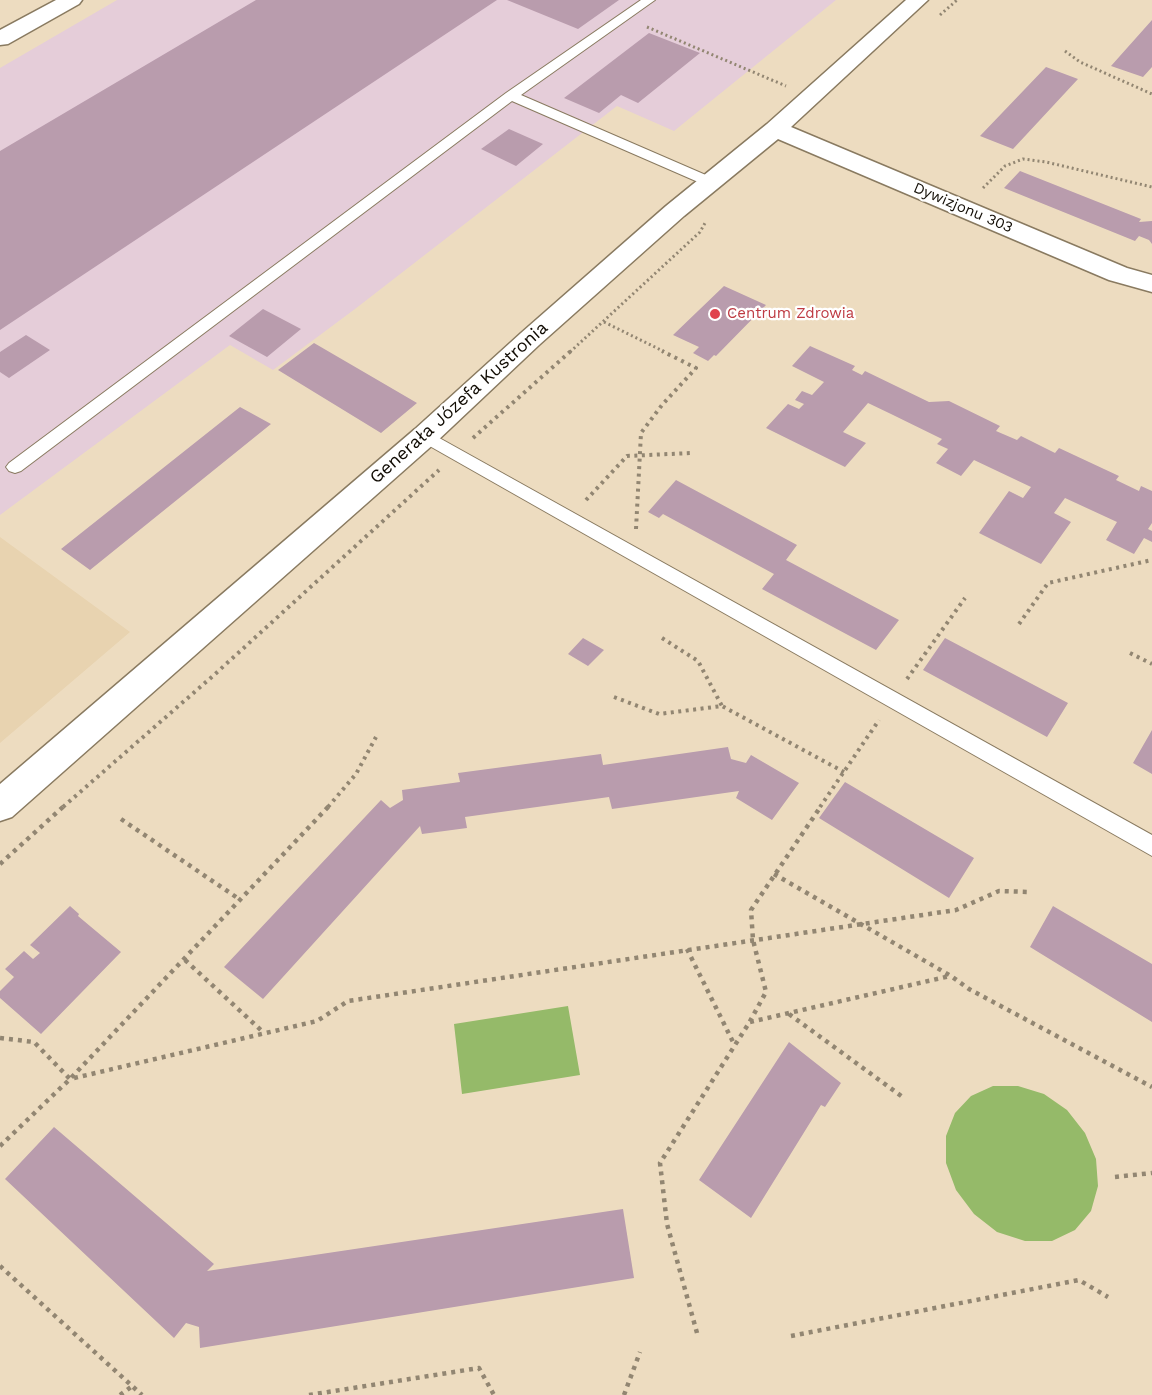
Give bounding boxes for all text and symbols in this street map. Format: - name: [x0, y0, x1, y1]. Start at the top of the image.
- street label: Dywizjonu 303: [911, 179, 1015, 237]
- place label: Centrum Zdrowia: [727, 305, 854, 323]
- marker: Centrum Zdrowia: [708, 307, 722, 321]
- street label: Generała Józefa Kustronia: [366, 317, 552, 489]

